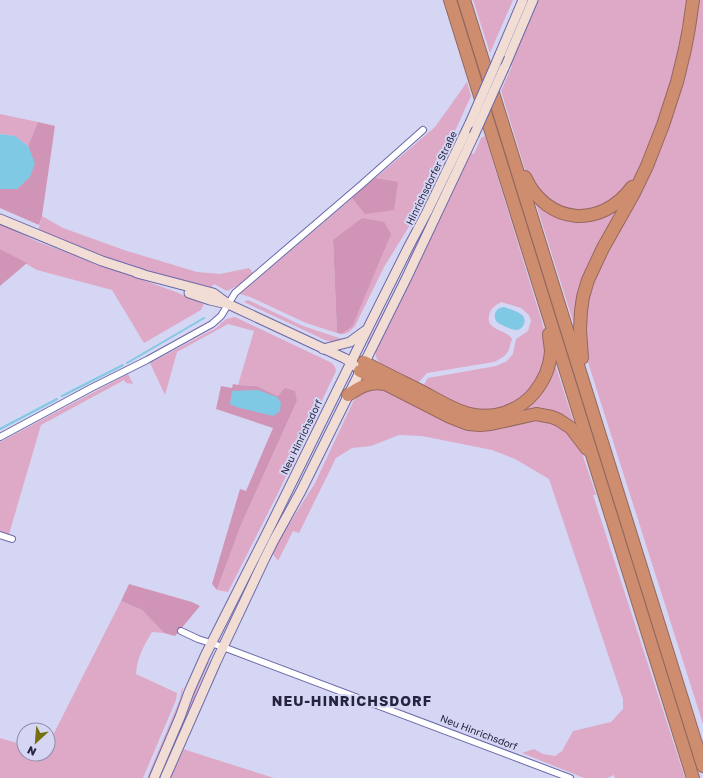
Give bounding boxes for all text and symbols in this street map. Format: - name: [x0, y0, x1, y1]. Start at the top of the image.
- street label: Hinrichsdorfer Straße: [403, 129, 459, 227]
- street label: Neu Hinrichsdorf: [278, 397, 324, 476]
- district label: NEU-HINRICHSDORF: [272, 692, 432, 709]
- street label: Neu Hinrichsdorf: [439, 712, 520, 752]
- north arrow: [16, 722, 56, 762]
- text: N: [25, 744, 38, 759]

